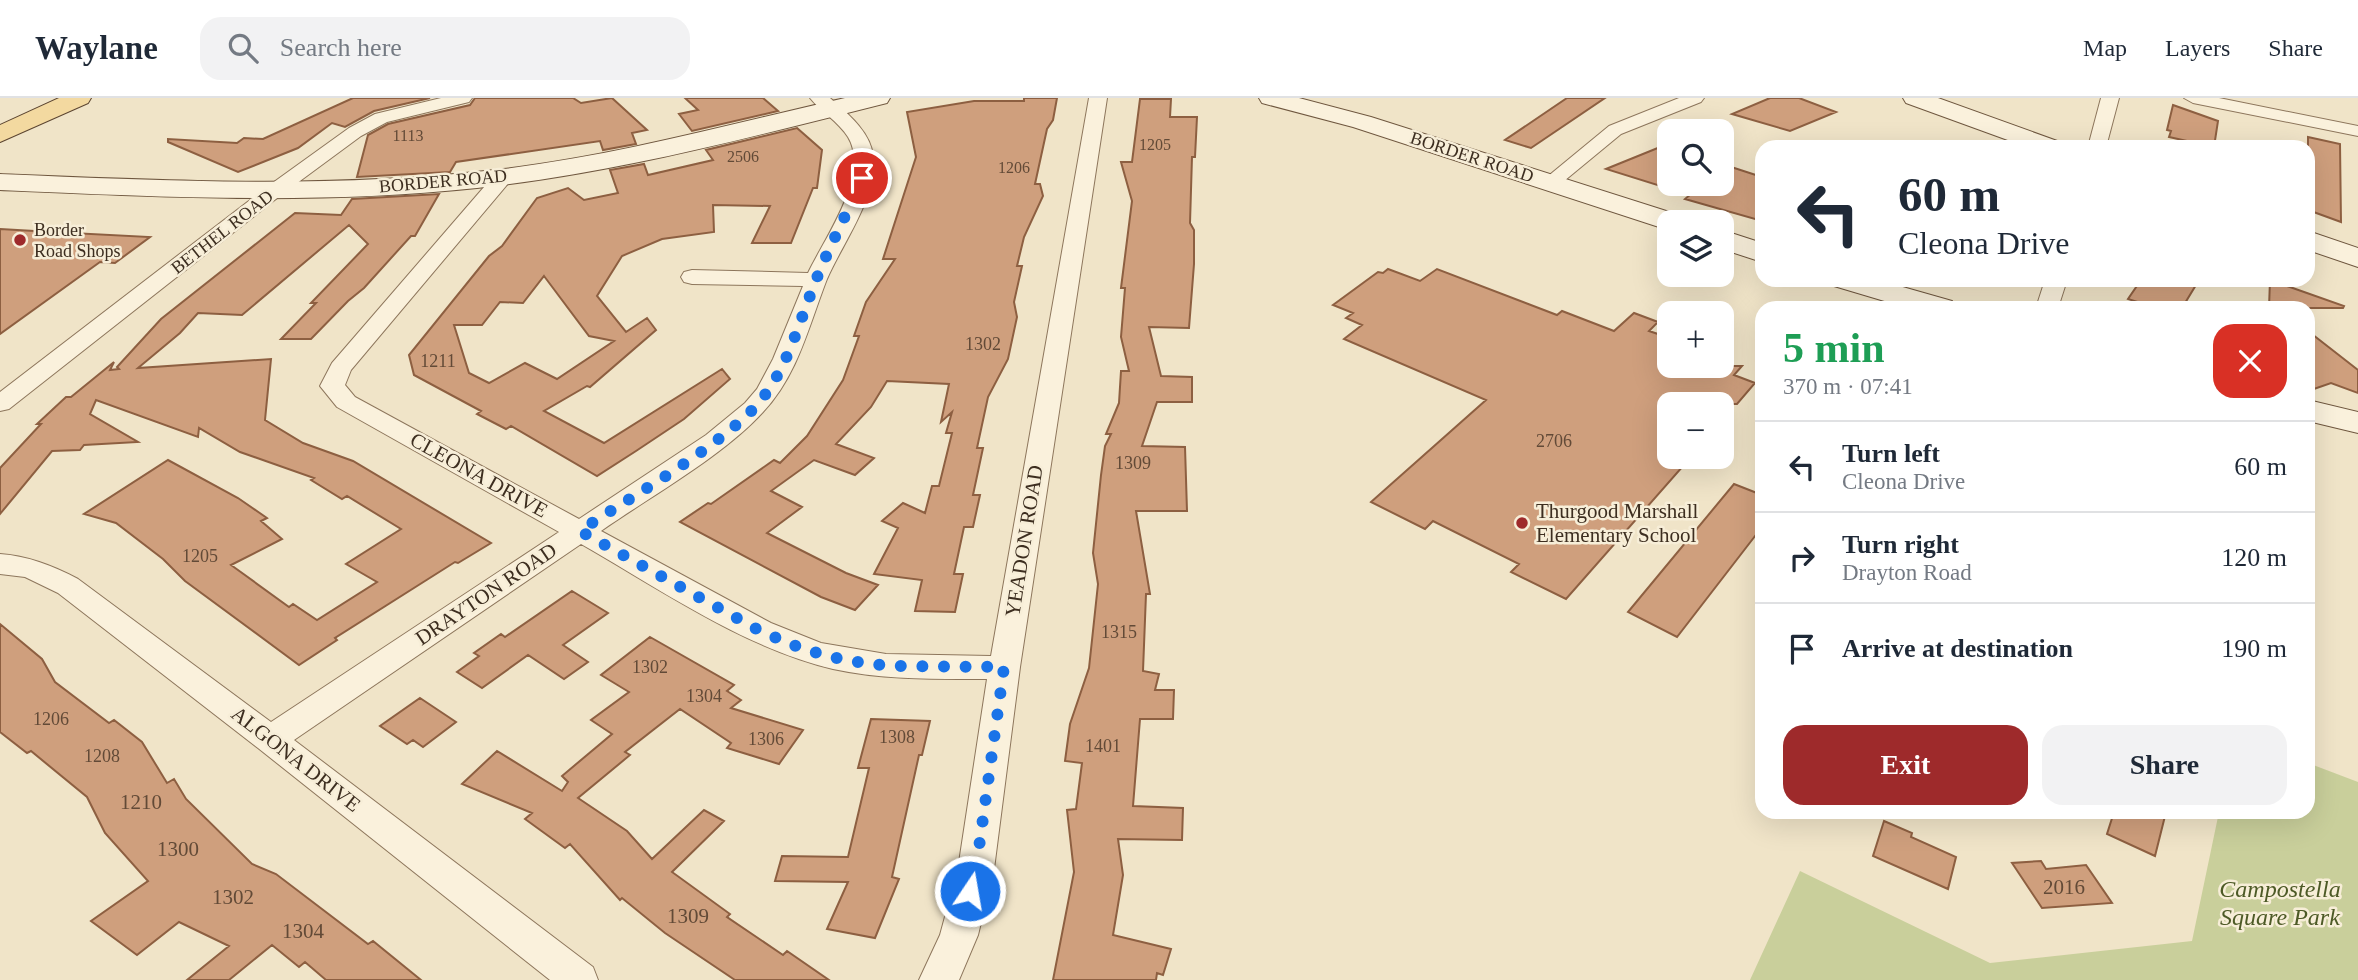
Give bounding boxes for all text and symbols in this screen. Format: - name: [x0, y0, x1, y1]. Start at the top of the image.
- search box: [200, 17, 690, 80]
- icon: search: [224, 29, 262, 67]
- text: Waylane: [35, 30, 158, 66]
- text: Search here: [280, 33, 402, 62]
- text: Map: [2083, 35, 2127, 61]
- text: Layers: [2165, 35, 2230, 61]
- text: Share: [2268, 35, 2323, 61]
- map controls: [1657, 119, 1734, 469]
- button: search: [1657, 119, 1734, 196]
- house number: 1113: [393, 127, 423, 144]
- street label: BORDER ROAD: [1408, 128, 1536, 186]
- house number: 1205: [1139, 136, 1171, 153]
- house number: 2506: [727, 148, 759, 165]
- pin: [832, 148, 892, 208]
- icon: arrive: [843, 159, 881, 197]
- house number: 1206: [998, 159, 1030, 176]
- street label: BORDER ROAD: [378, 165, 508, 197]
- text: 60 m: [1898, 167, 2000, 222]
- icon: left: [1783, 168, 1874, 259]
- street label: BETHEL ROAD: [167, 186, 277, 278]
- button: layers: [1657, 210, 1734, 287]
- place label: Border Road Shops: [34, 220, 121, 261]
- text: Cleona Drive: [1898, 225, 2070, 261]
- marker: Border Road Shops: [12, 232, 28, 248]
- button: +: [1657, 301, 1734, 378]
- button: close: [2213, 324, 2287, 398]
- text: 5 min: [1783, 325, 1885, 371]
- house number: 1302: [965, 334, 1001, 354]
- house number: 1211: [420, 351, 456, 371]
- text: 370 m · 07:41: [1783, 374, 1913, 399]
- button: −: [1657, 392, 1734, 469]
- street label: CLEONA DRIVE: [406, 427, 552, 523]
- house number: 2706: [1536, 431, 1572, 451]
- text: Turn left: [1842, 439, 1940, 468]
- icon: left: [1783, 448, 1821, 486]
- text: 60 m: [2234, 452, 2287, 481]
- house number: 1309: [1115, 453, 1151, 473]
- street label: YEADON ROAD: [1000, 463, 1048, 619]
- text: Cleona Drive: [1842, 469, 1965, 494]
- place label: Thurgood Marshall Elementary School: [1536, 499, 1699, 547]
- marker: Thurgood Marshall Elementary School: [1514, 515, 1530, 531]
- text: Turn right: [1842, 530, 1959, 559]
- street label: DRAYTON ROAD: [411, 538, 561, 650]
- icon: right: [1783, 539, 1821, 577]
- text: 120 m: [2221, 543, 2287, 572]
- house number: 1205: [182, 546, 218, 566]
- text: Drayton Road: [1842, 560, 1972, 585]
- house number: 1315: [1101, 622, 1137, 642]
- icon: arrive: [1783, 630, 1821, 668]
- text: Arrive at destination: [1842, 634, 2073, 663]
- text: 190 m: [2221, 634, 2287, 663]
- house number: 1302: [632, 657, 668, 677]
- house number: 1304: [686, 686, 722, 706]
- street label: ALGONA DRIVE: [227, 701, 365, 817]
- house number: 1206: [33, 709, 69, 729]
- button: Exit: [1783, 725, 2028, 805]
- button: Share: [2042, 725, 2287, 805]
- house number: 1308: [879, 727, 915, 747]
- house number: 1306: [748, 729, 784, 749]
- house number: 1401: [1085, 736, 1121, 756]
- house number: 1208: [84, 746, 120, 766]
- house number: 1210: [120, 790, 162, 814]
- house number: 1300: [157, 837, 199, 861]
- position arrow: [933, 854, 1007, 928]
- house number: 2016: [2043, 875, 2085, 899]
- park label: Campostella Square Park: [2219, 876, 2341, 930]
- house number: 1302: [212, 885, 254, 909]
- house number: 1309: [667, 904, 709, 928]
- house number: 1304: [282, 919, 325, 943]

